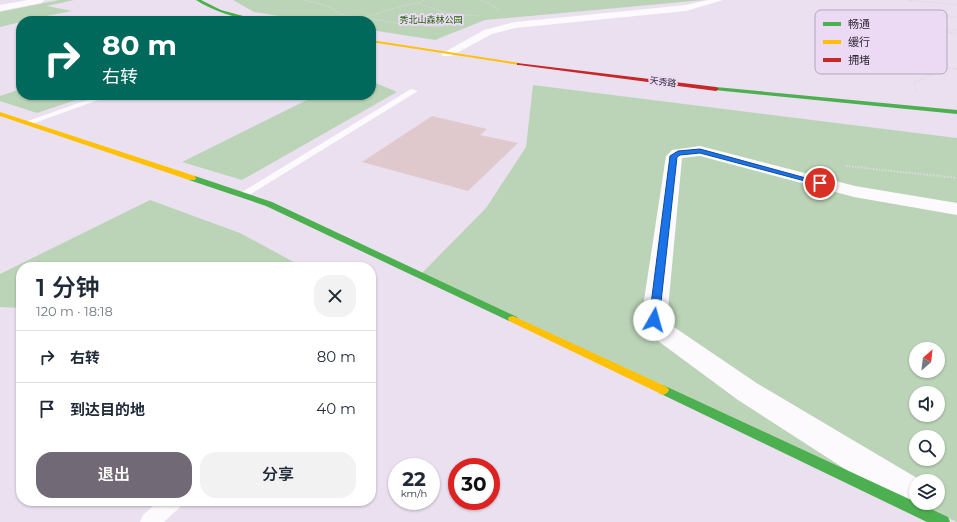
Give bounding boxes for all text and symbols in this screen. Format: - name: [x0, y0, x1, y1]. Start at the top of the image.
- legend: [815, 10, 947, 74]
- park label: 秀北山森林公园: [399, 14, 463, 25]
- text: 畅通: [848, 17, 870, 31]
- text: 80 m: [102, 28, 177, 62]
- icon: right: [36, 32, 88, 84]
- text: 缓行: [848, 35, 870, 49]
- text: 拥堵: [848, 53, 870, 67]
- text: 右转: [102, 66, 138, 88]
- street label: 天秀路: [649, 74, 677, 89]
- pin: [803, 166, 837, 200]
- icon: arrive: [809, 172, 831, 194]
- text: 1 分钟: [36, 273, 100, 302]
- button: close: [314, 275, 356, 317]
- position arrow: [633, 299, 675, 341]
- text: 120 m · 18:18: [36, 303, 113, 319]
- north arrow: [909, 342, 945, 378]
- map controls: [909, 342, 945, 510]
- icon: right: [36, 346, 58, 368]
- text: 80 m: [317, 347, 356, 366]
- text: 右转: [70, 348, 100, 367]
- button: sound: [909, 386, 945, 422]
- icon: arrive: [36, 398, 58, 420]
- text: 40 m: [316, 399, 356, 418]
- text: 到达目的地: [70, 400, 145, 419]
- button: search: [909, 430, 945, 466]
- button: 退出: [36, 452, 192, 498]
- button: 分享: [200, 452, 356, 498]
- speed limit sign: 30: [448, 458, 500, 510]
- text: 22: [402, 467, 426, 491]
- button: layers: [909, 474, 945, 510]
- text: km/h: [401, 487, 427, 500]

